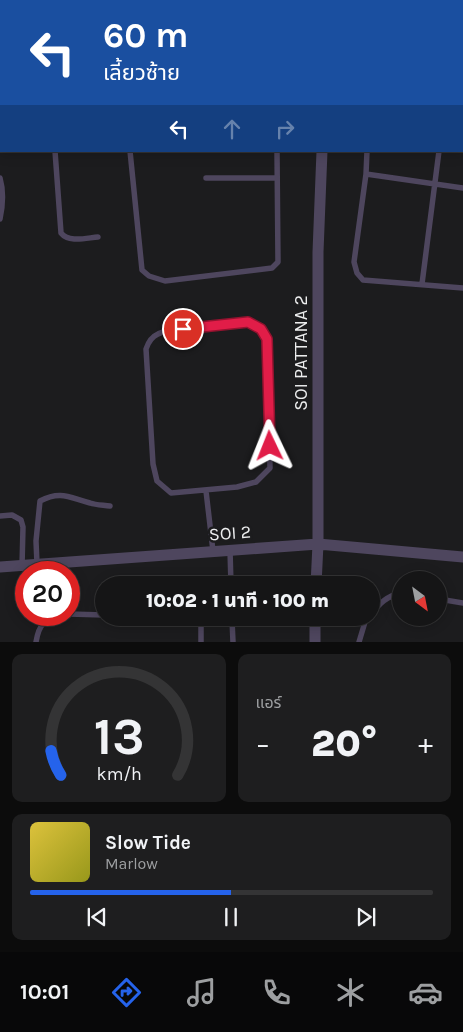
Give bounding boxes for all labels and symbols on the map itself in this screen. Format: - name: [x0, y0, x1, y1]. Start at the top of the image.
- street label: SOI PATTANA 2: [290, 295, 312, 411]
- pin: [162, 308, 204, 350]
- position arrow: [243, 419, 295, 471]
- street label: SOI 2: [208, 521, 252, 545]
- speed limit sign: 20: [15, 561, 80, 626]
- north arrow: [392, 571, 448, 626]

